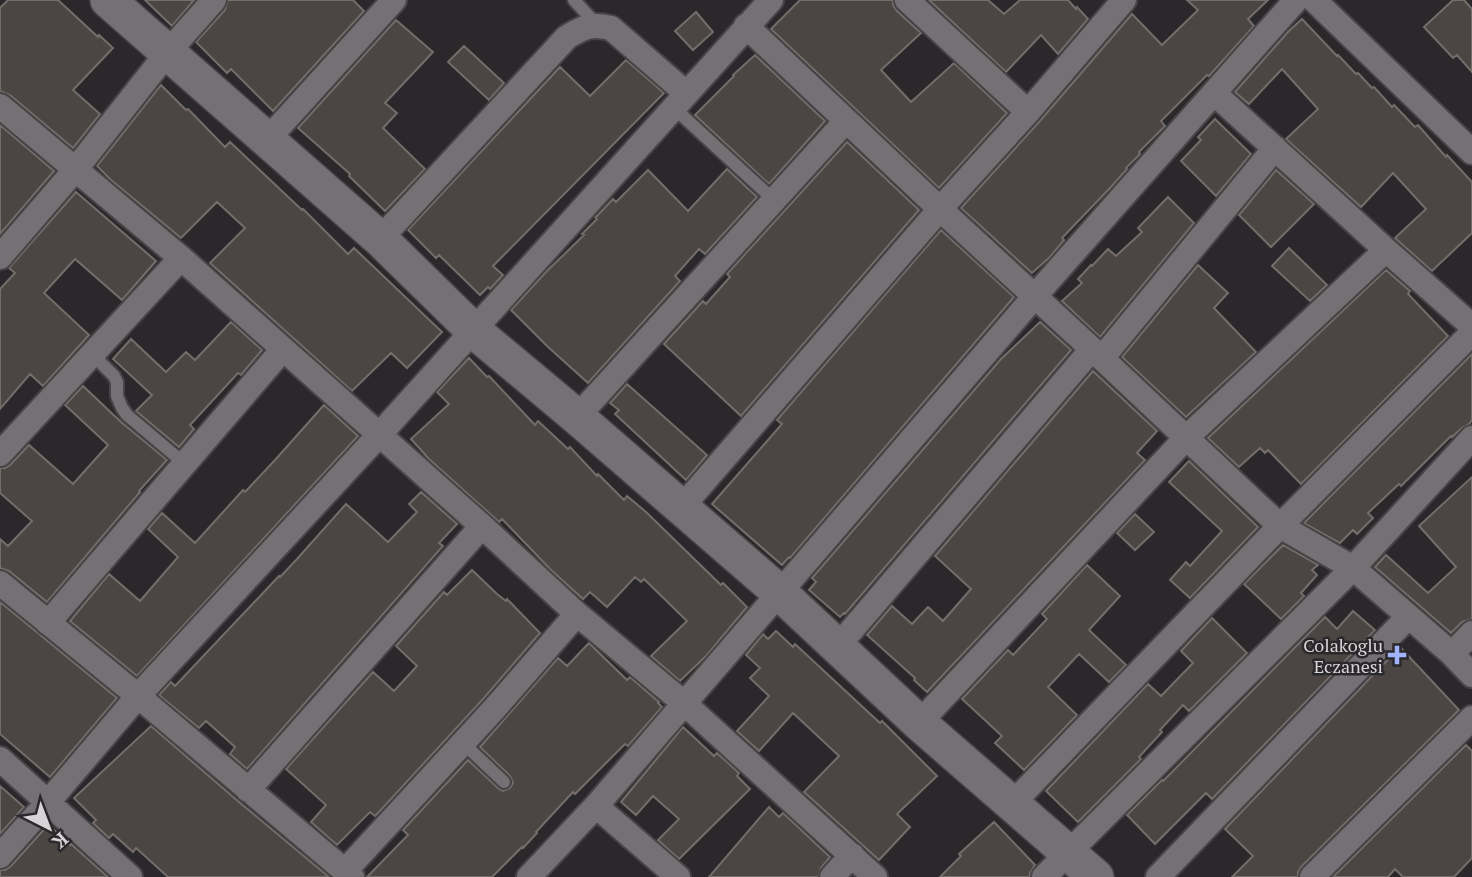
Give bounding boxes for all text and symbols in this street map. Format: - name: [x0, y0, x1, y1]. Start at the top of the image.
- place label: Colakoglu Eczanesi: [1303, 633, 1383, 678]
- marker: Colakoglu Eczanesi: [1389, 647, 1405, 663]
- north arrow: [14, 793, 84, 863]
- text: K: [47, 827, 74, 855]

